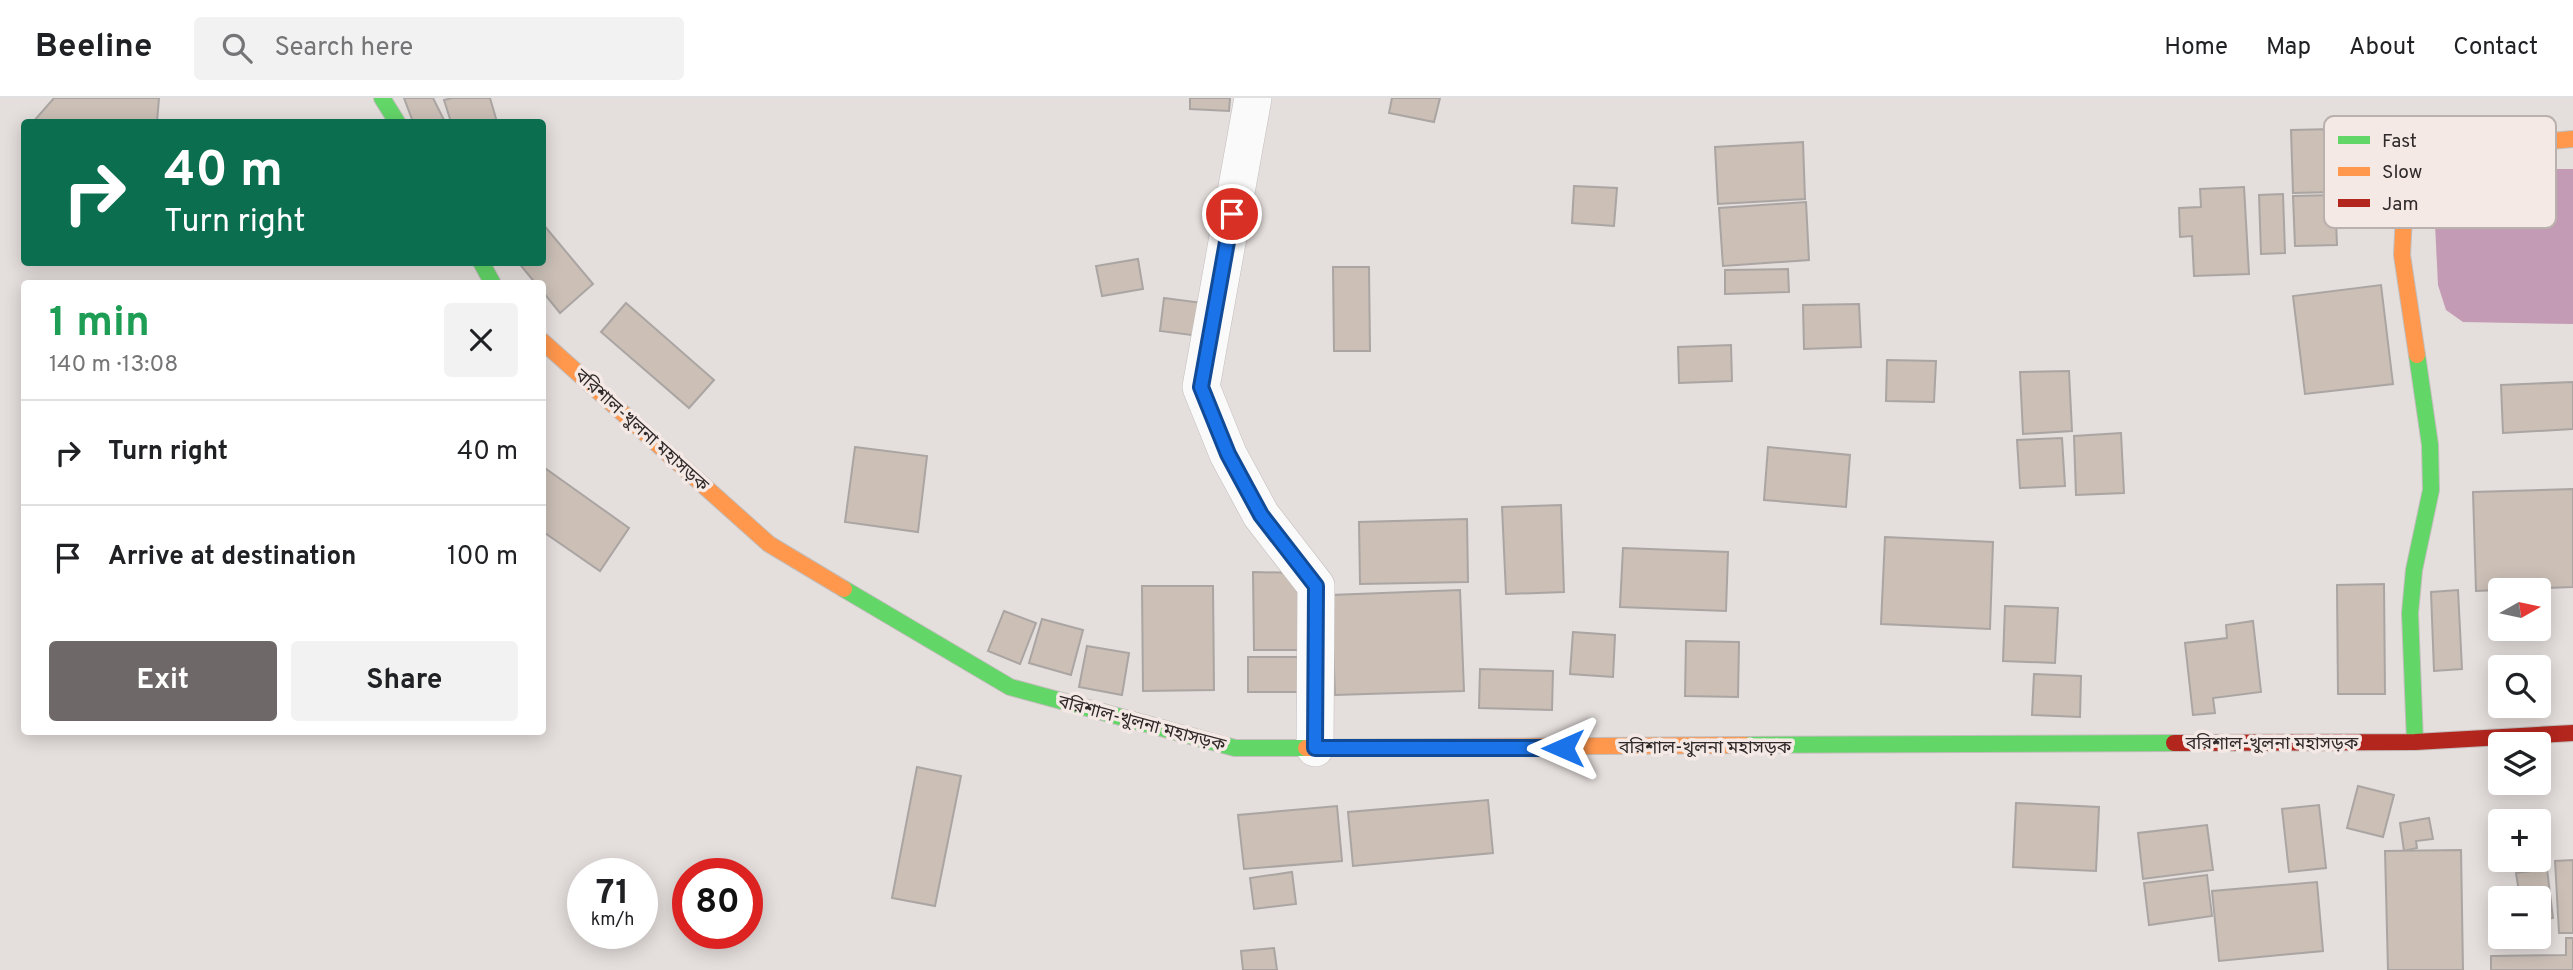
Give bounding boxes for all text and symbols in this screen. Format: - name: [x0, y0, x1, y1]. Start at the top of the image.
- search box: [194, 17, 684, 80]
- text: Beeline: [35, 27, 152, 69]
- icon: search: [218, 29, 256, 67]
- text: Search here: [274, 32, 413, 65]
- text: Home: [2164, 33, 2228, 63]
- text: Map: [2266, 33, 2311, 63]
- text: About: [2349, 33, 2415, 63]
- text: Contact: [2453, 33, 2538, 63]
- legend: [2324, 116, 2556, 228]
- text: Fast: [2382, 130, 2417, 154]
- text: 40 m: [164, 142, 283, 204]
- icon: right: [49, 147, 140, 238]
- text: Slow: [2382, 161, 2422, 185]
- pin: [1202, 184, 1262, 244]
- text: Jam: [2382, 193, 2419, 217]
- icon: arrive: [1213, 195, 1251, 233]
- text: Turn right: [164, 203, 306, 243]
- text: 1 min: [49, 298, 150, 351]
- button: close: [444, 303, 518, 377]
- text: 140 m · 13:08: [49, 351, 178, 380]
- street label: বরিশাল-খুলনা মহাসড়ক: [568, 364, 713, 498]
- icon: right: [49, 434, 87, 472]
- text: Turn right: [108, 436, 228, 469]
- text: 40 m: [457, 436, 518, 469]
- icon: arrive: [49, 539, 87, 577]
- text: Arrive at destination: [108, 541, 356, 574]
- text: 100 m: [447, 541, 518, 574]
- north arrow: [2488, 578, 2552, 640]
- map controls: [2488, 578, 2551, 949]
- button: Exit: [49, 641, 277, 721]
- button: Share: [291, 641, 518, 721]
- button: search: [2488, 655, 2551, 718]
- street label: বরিশাল-খুলনা মহাসড়ক: [1054, 691, 1228, 758]
- position arrow: [1526, 711, 1600, 785]
- button: layers: [2488, 732, 2551, 795]
- street label: বরিশাল-খুলনা মহাসড়ক: [2185, 733, 2359, 756]
- street label: বরিশাল-খুলনা মহাসড়ক: [1618, 737, 1792, 760]
- button: +: [2488, 809, 2551, 872]
- speed limit sign: 80: [672, 858, 763, 949]
- text: 71: [596, 872, 629, 916]
- button: −: [2488, 886, 2551, 949]
- text: km/h: [591, 909, 634, 932]

